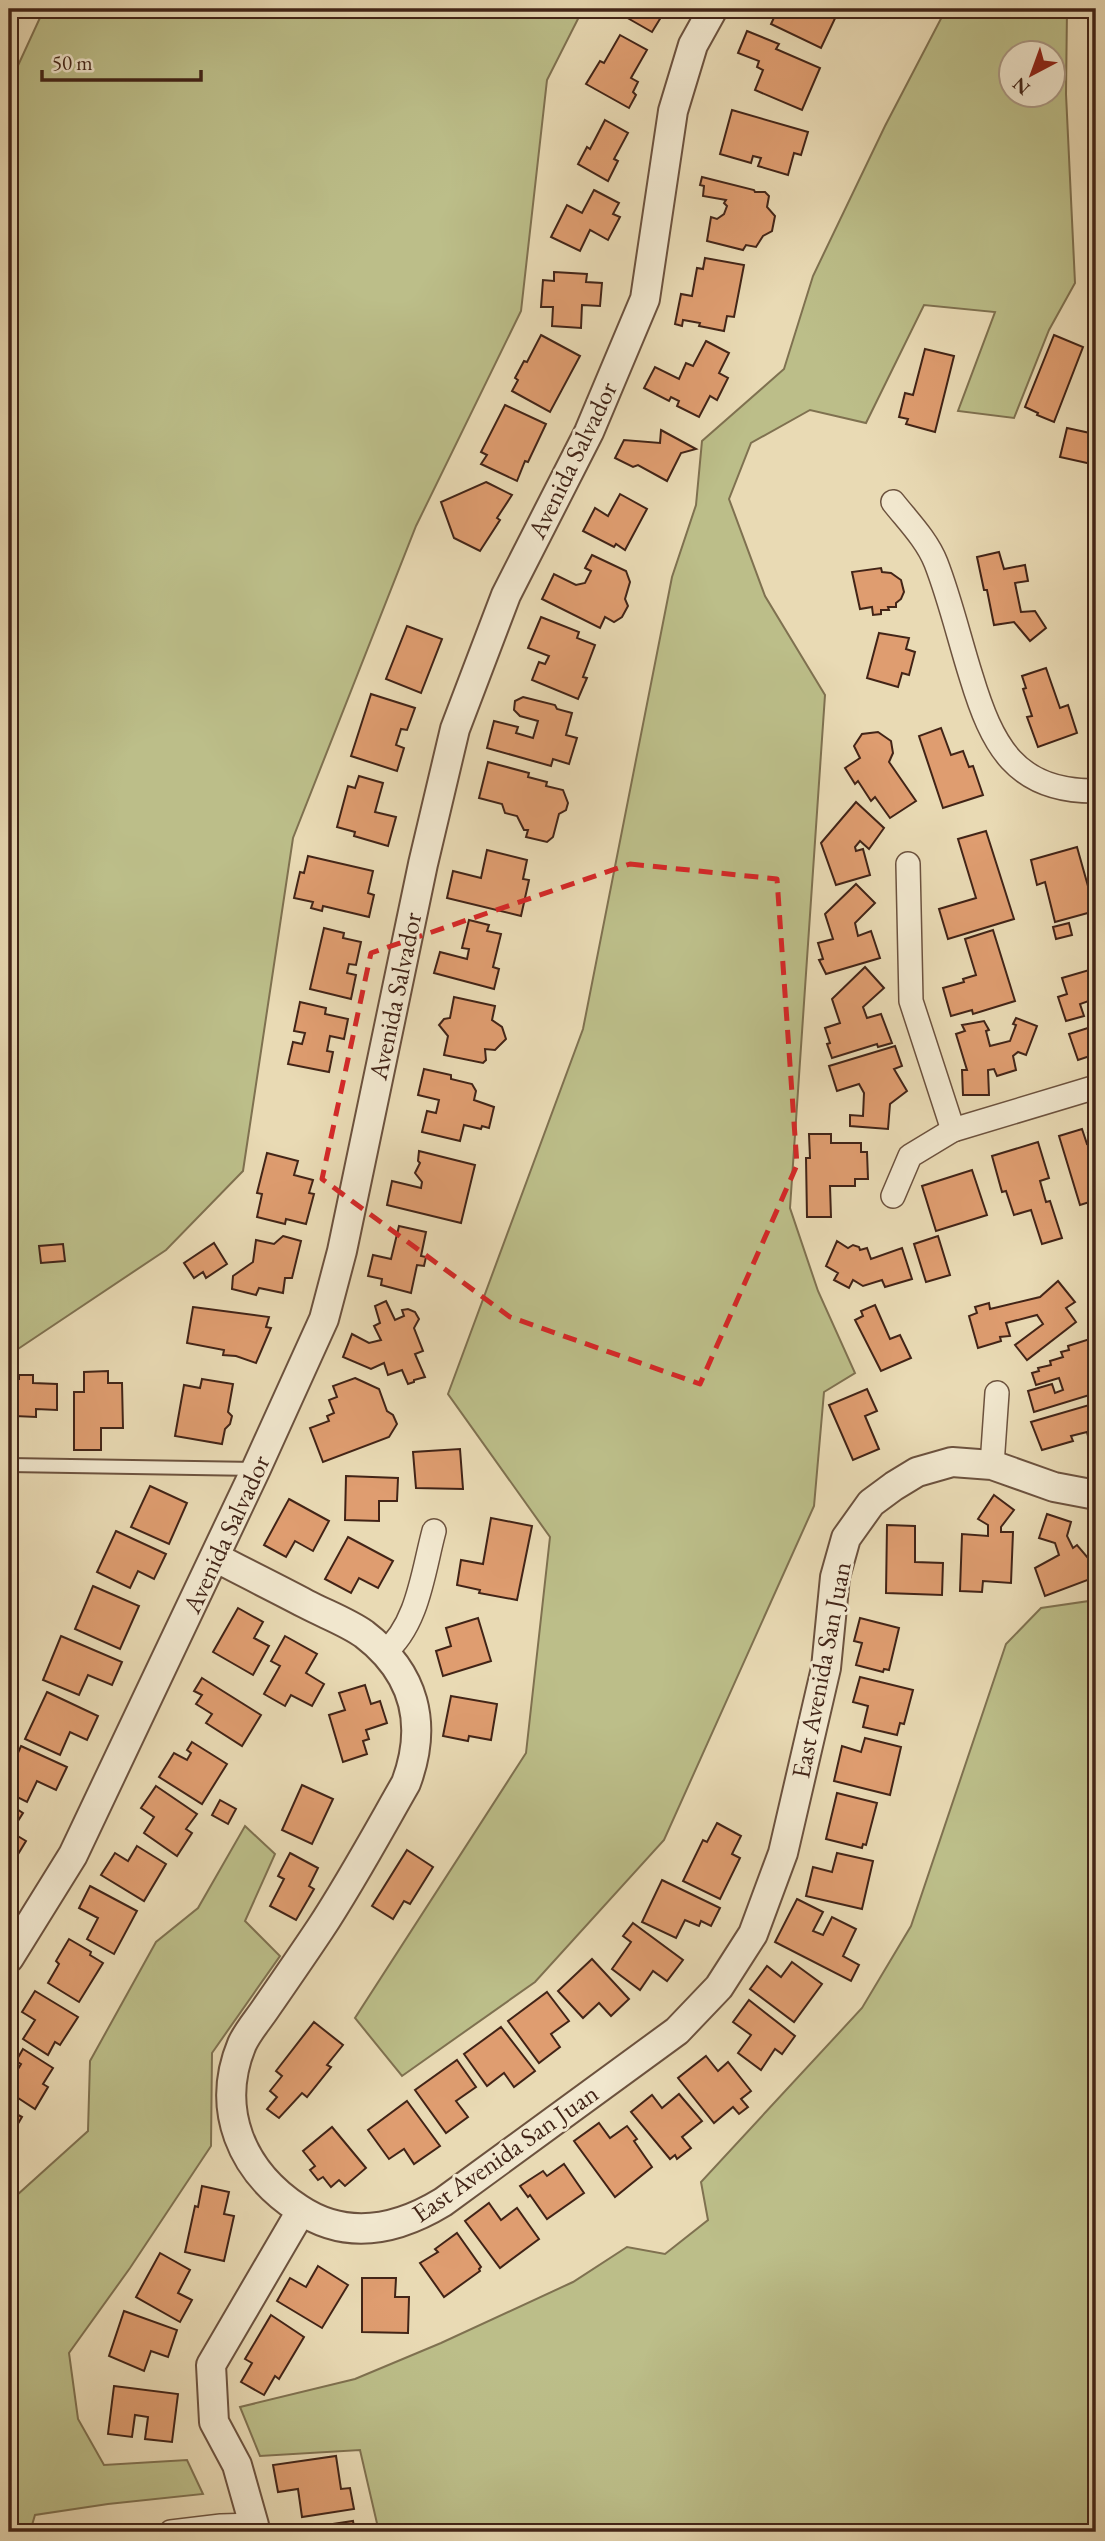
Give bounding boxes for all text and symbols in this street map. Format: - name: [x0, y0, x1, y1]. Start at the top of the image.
- scale bar: [42, 38, 201, 82]
- north arrow: [996, 38, 1066, 108]
- text: 50 m: [52, 49, 93, 76]
- text: N: [1007, 72, 1035, 101]
- street label: Avenida Salvador: [519, 376, 625, 545]
- street label: Avenida Salvador: [360, 909, 429, 1084]
- street label: Avenida Salvador: [174, 1449, 278, 1619]
- street label: East Avenida San Juan: [783, 1558, 859, 1781]
- street label: East Avenida San Juan: [405, 2076, 605, 2230]

